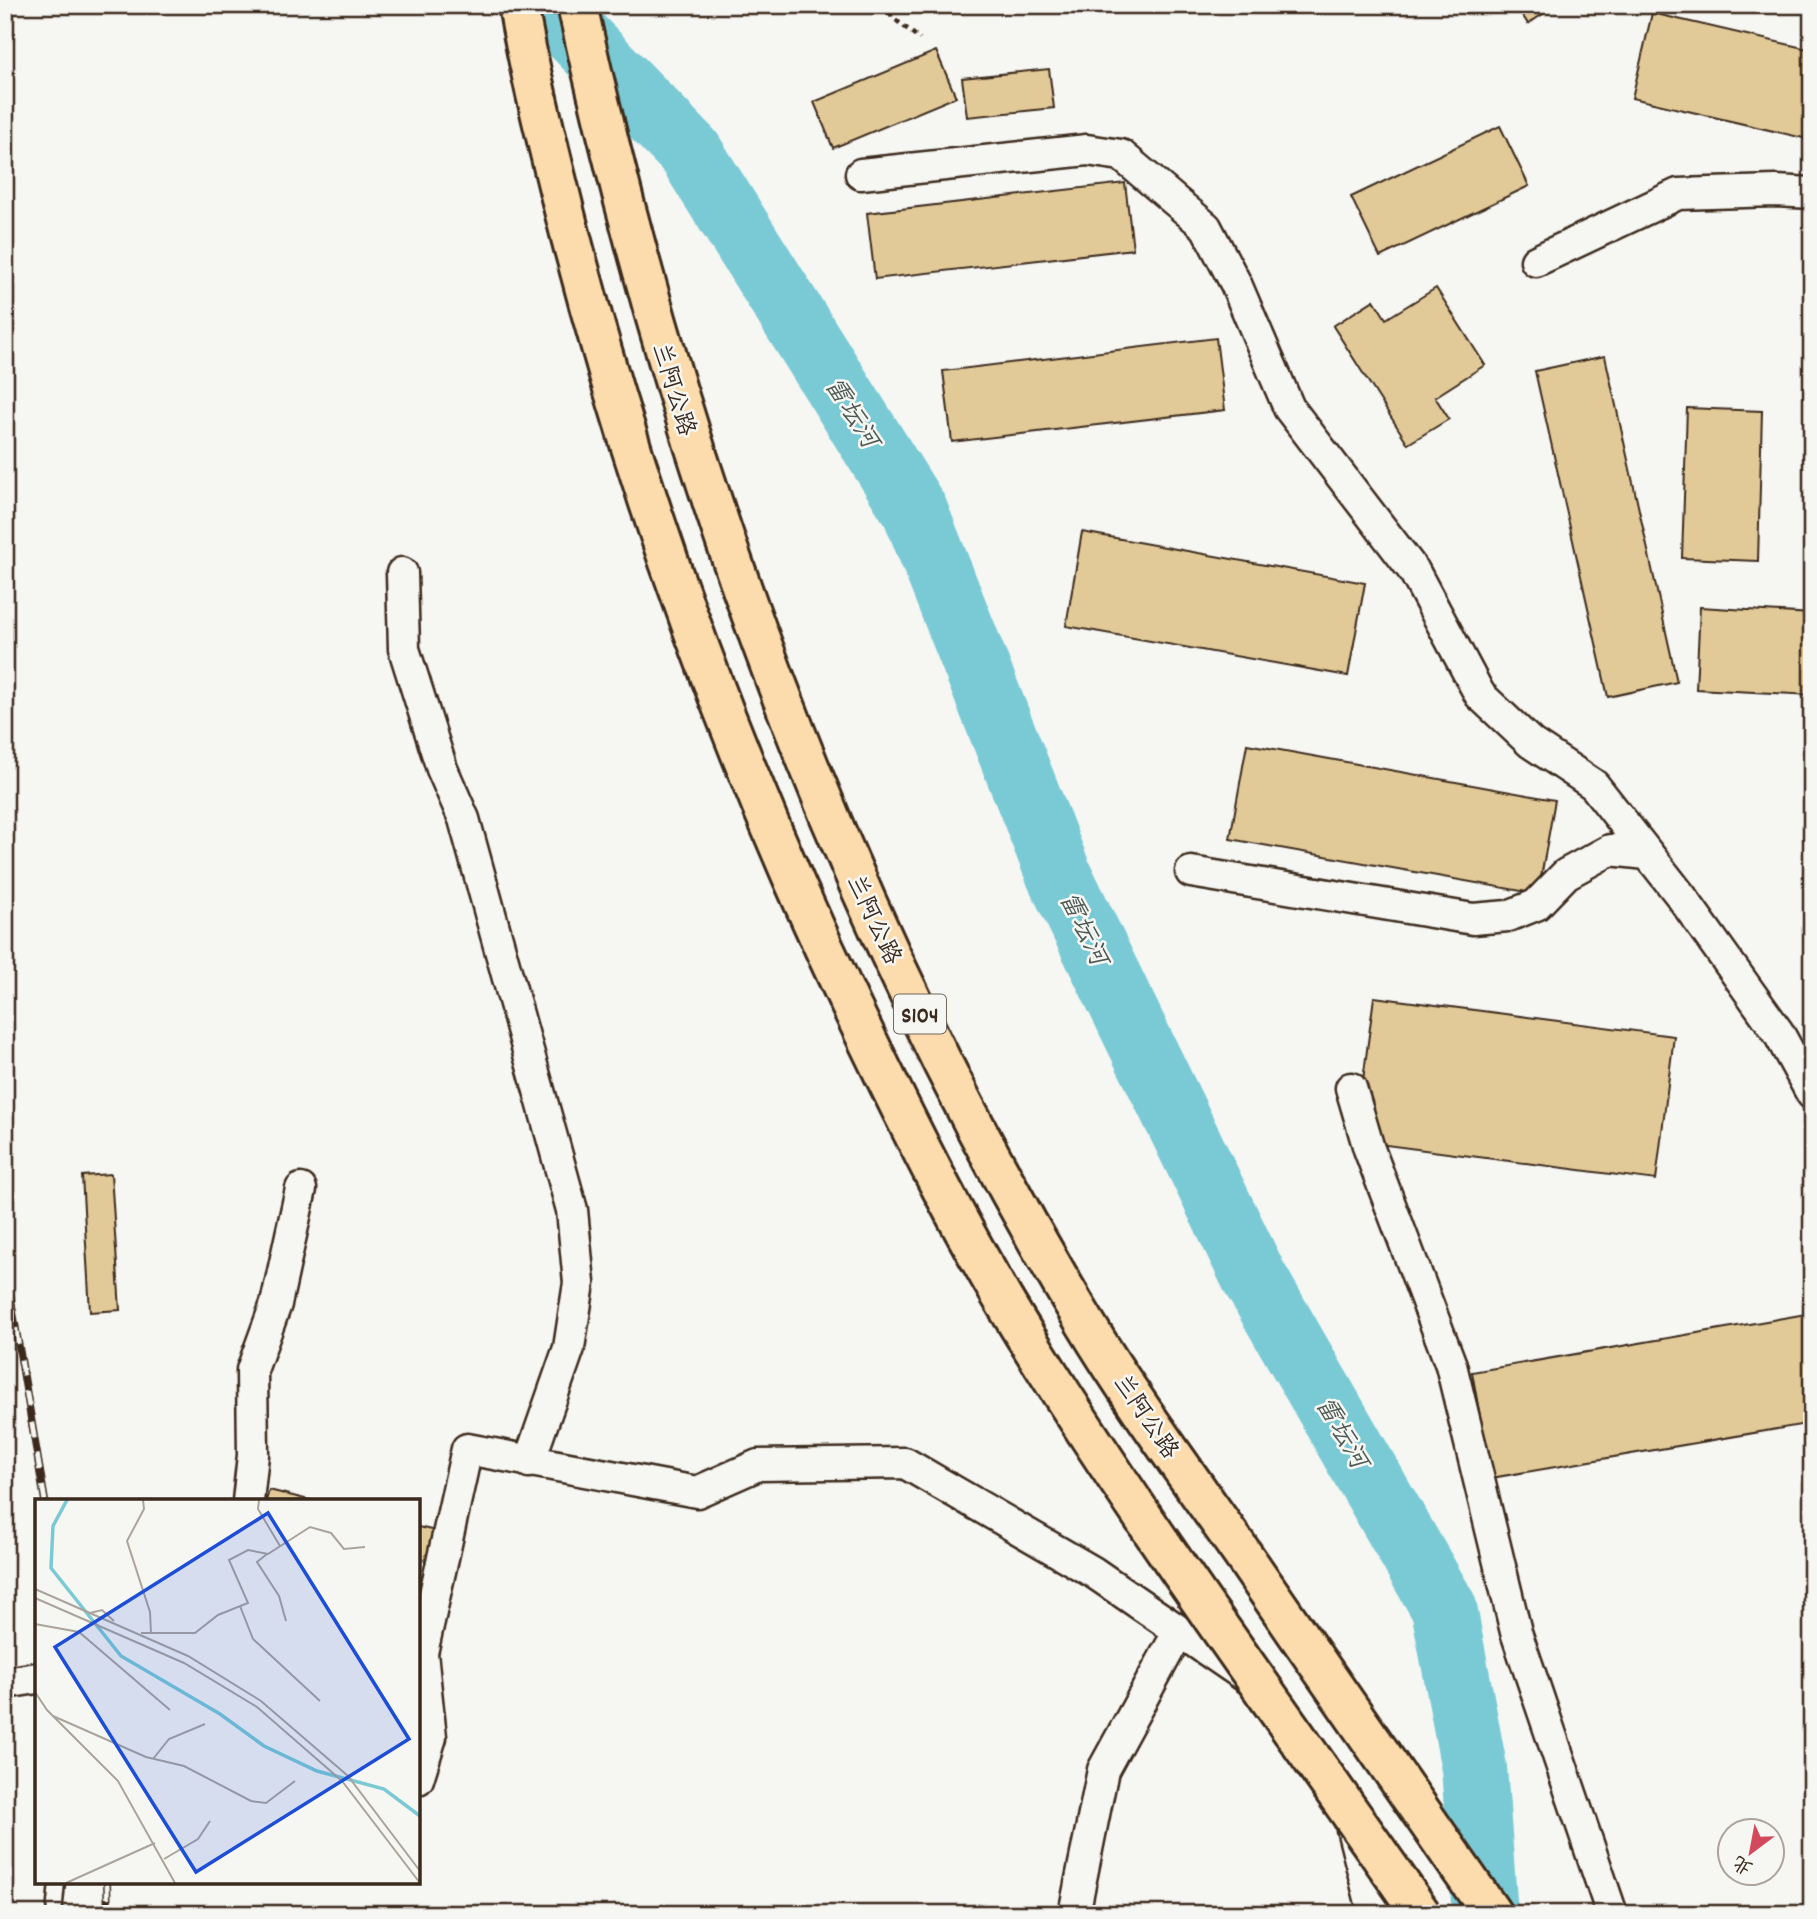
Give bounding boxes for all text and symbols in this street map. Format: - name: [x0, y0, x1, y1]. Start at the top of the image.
- street label: 兰阿公路: [642, 339, 702, 441]
- water label: 雷坛河: [814, 371, 889, 460]
- street label: 兰阿公路: [837, 870, 908, 971]
- water label: 雷坛河: [1048, 886, 1117, 976]
- road number: S104: [894, 995, 946, 1034]
- street label: 兰阿公路: [1104, 1368, 1185, 1467]
- water label: 雷坛河: [1304, 1391, 1377, 1480]
- inset map: [35, 1499, 420, 1884]
- north arrow: [1716, 1818, 1786, 1888]
- text: 北: [1729, 1847, 1759, 1880]

